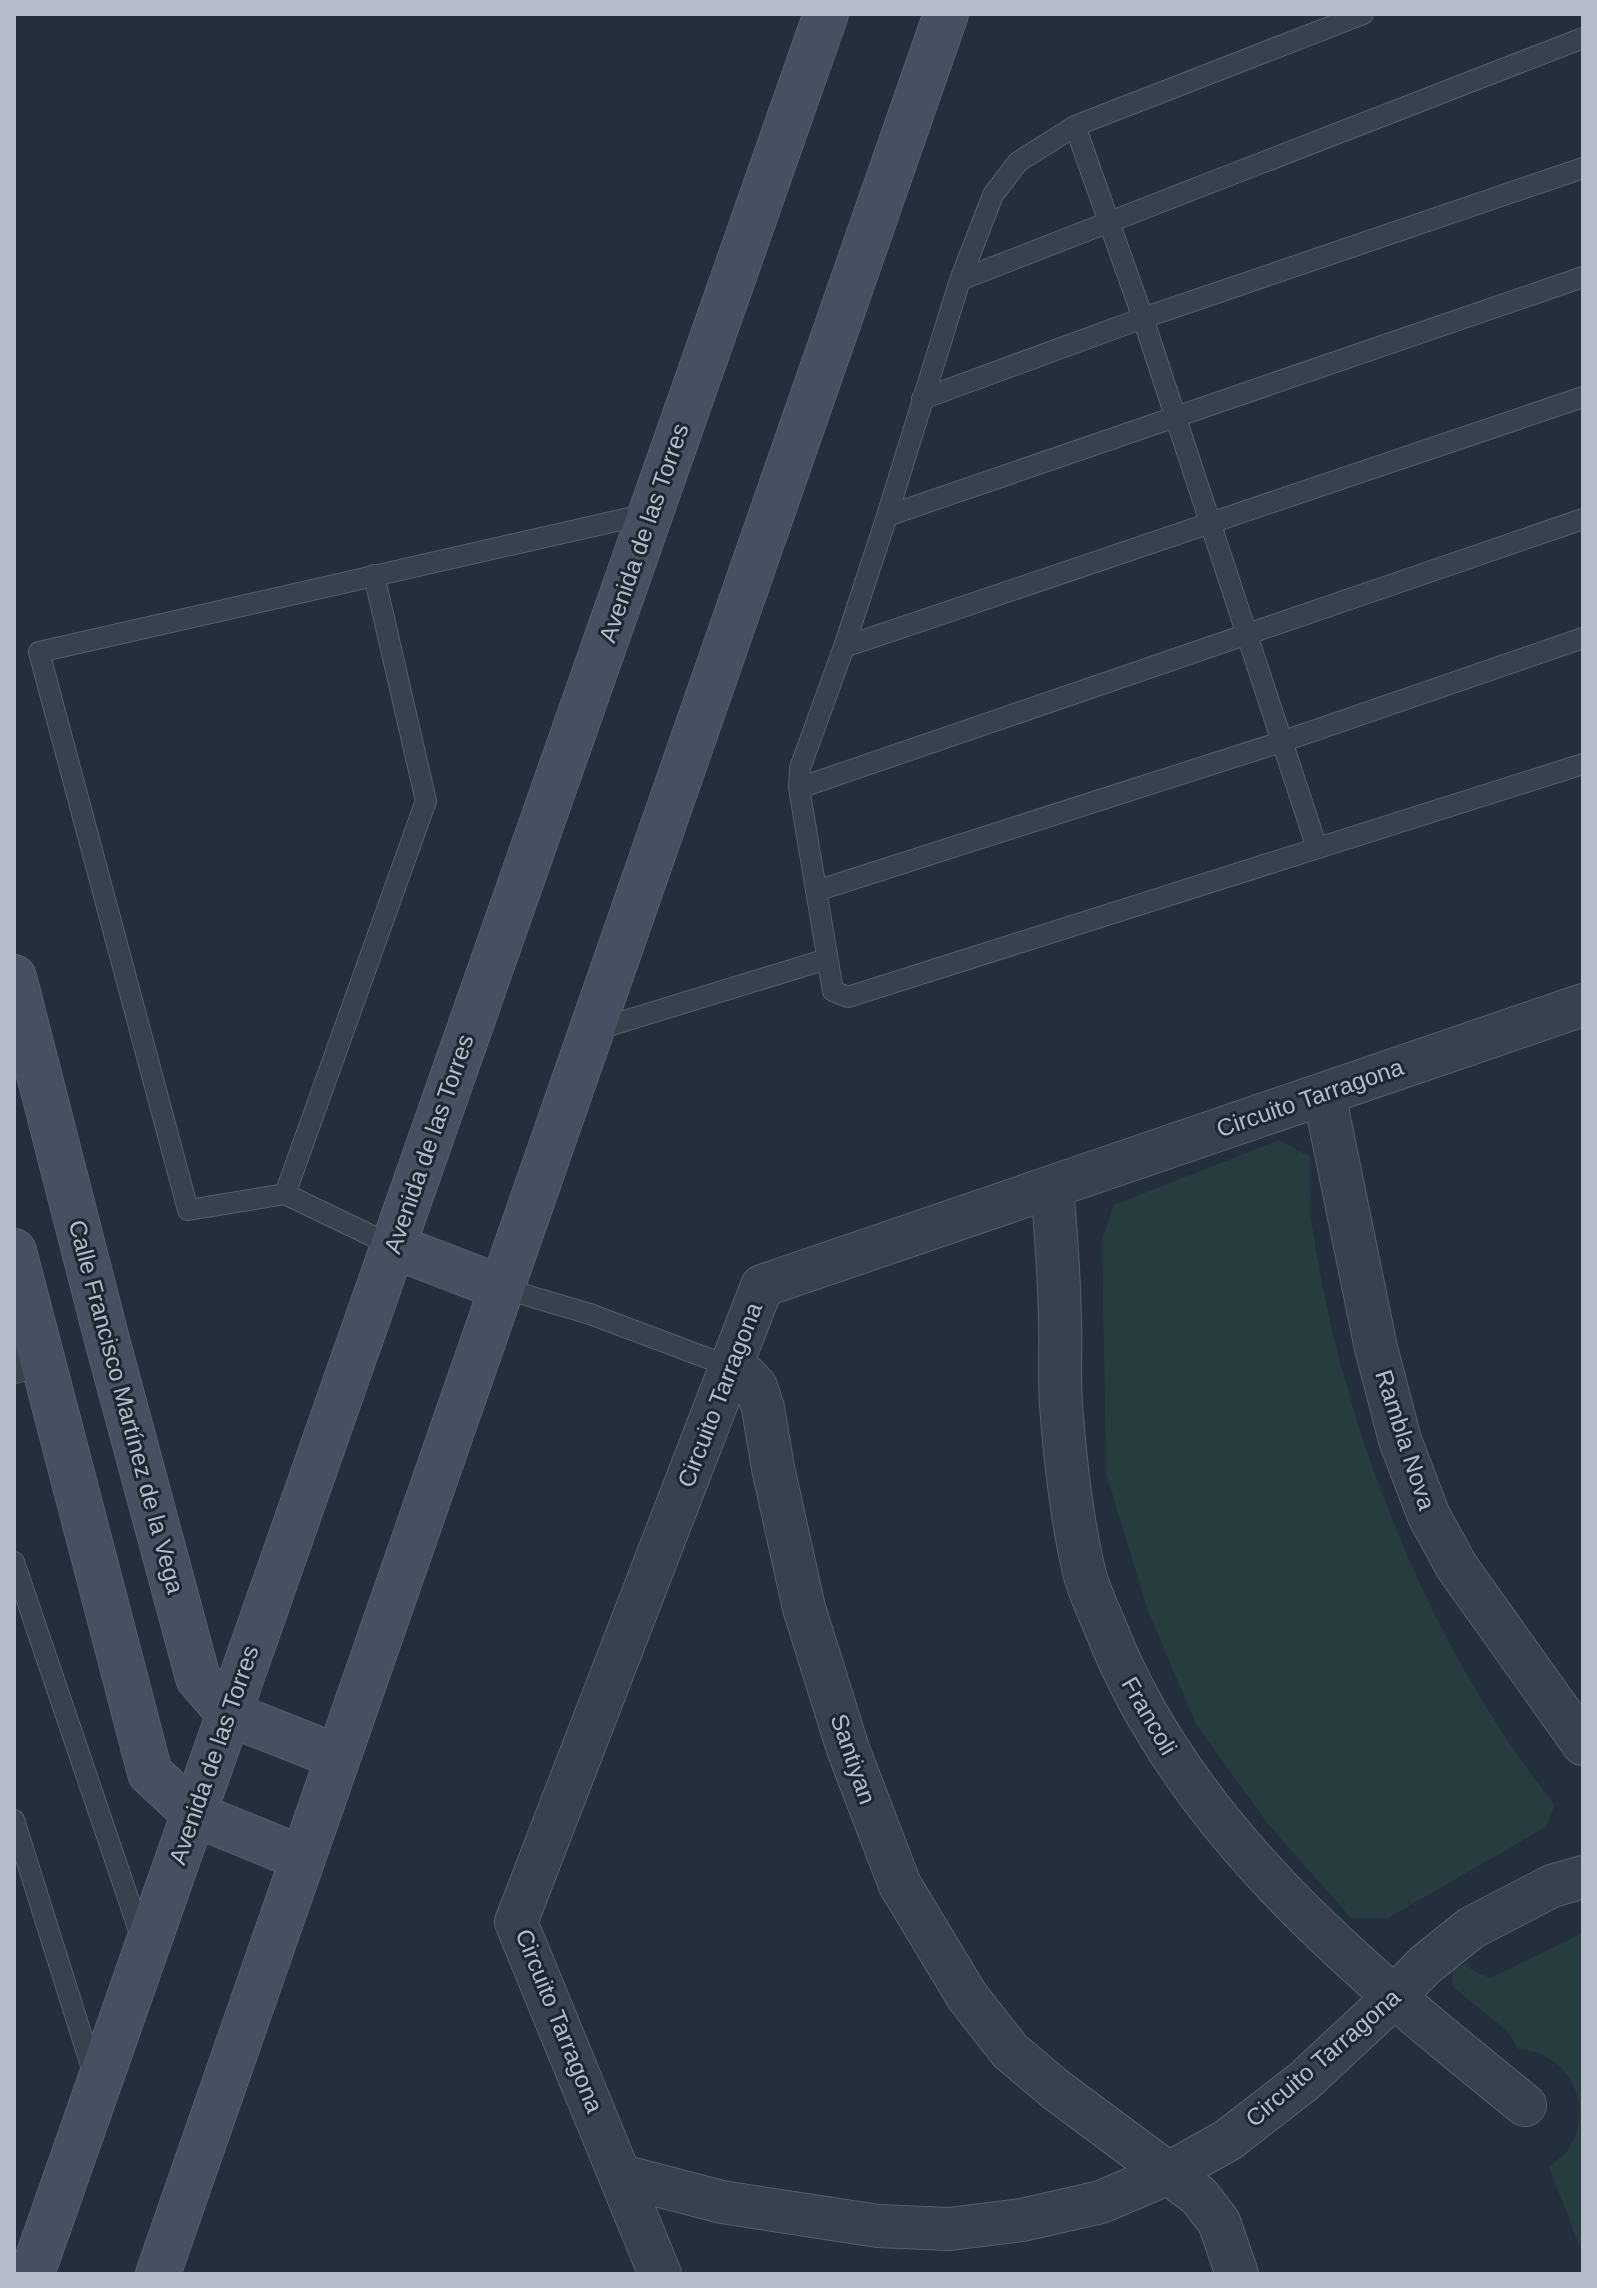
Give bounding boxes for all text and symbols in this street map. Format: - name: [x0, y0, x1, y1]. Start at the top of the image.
- street label: Avenida de las Torres: [593, 420, 694, 646]
- street label: Avenida de las Torres: [378, 1031, 479, 1257]
- street label: Circuito Tarragona: [1213, 1053, 1407, 1142]
- street label: Calle Francisco Martínez de la Vega: [64, 1217, 190, 1597]
- street label: Circuito Tarragona: [672, 1298, 767, 1491]
- street label: Rambla Nova: [1370, 1367, 1441, 1514]
- street label: Avenida de las Torres: [163, 1642, 264, 1868]
- street label: Francoli: [1116, 1672, 1182, 1759]
- street label: Santiyan: [826, 1710, 881, 1807]
- street label: Circuito Tarragona: [510, 1925, 609, 2117]
- street label: Circuito Tarragona: [1240, 1983, 1406, 2132]

